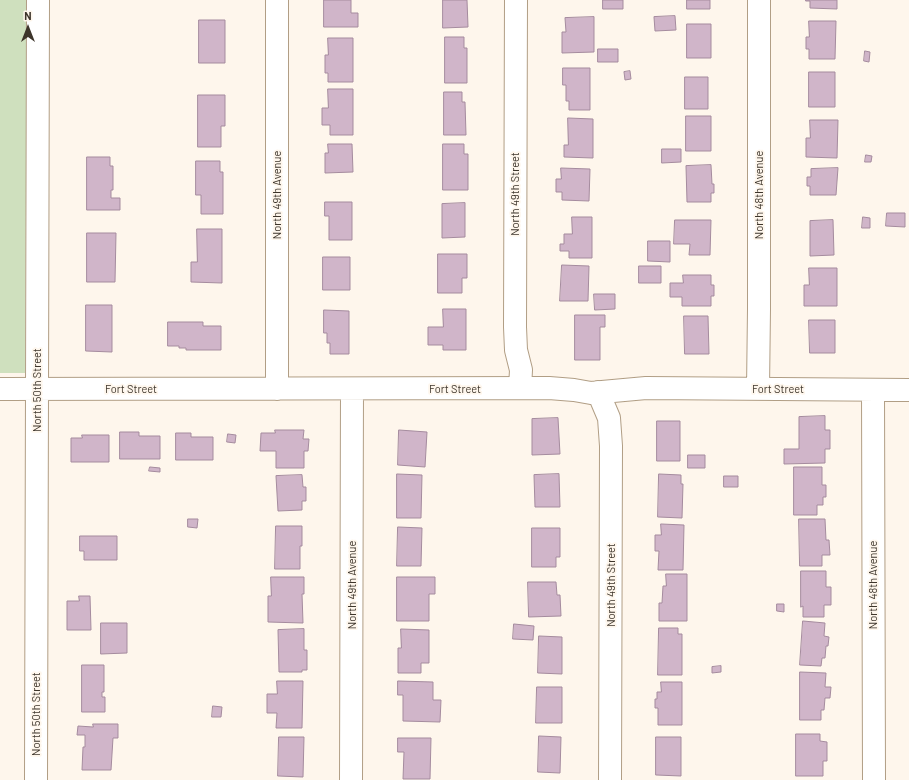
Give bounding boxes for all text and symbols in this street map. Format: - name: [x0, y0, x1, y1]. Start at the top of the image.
- north arrow: [8, 8, 48, 48]
- text: N: [24, 9, 32, 22]
- street label: North 49th Avenue: [270, 151, 284, 239]
- street label: North 48th Avenue: [752, 151, 766, 239]
- street label: North 49th Street: [508, 152, 522, 236]
- street label: North 50th Street: [30, 348, 44, 432]
- street label: Fort Street: [105, 382, 157, 396]
- street label: Fort Street: [429, 382, 481, 396]
- street label: Fort Street: [752, 382, 804, 396]
- street label: North 49th Avenue: [345, 541, 359, 629]
- street label: North 48th Avenue: [866, 541, 880, 629]
- street label: North 49th Street: [604, 543, 618, 627]
- street label: North 50th Street: [29, 672, 43, 756]

